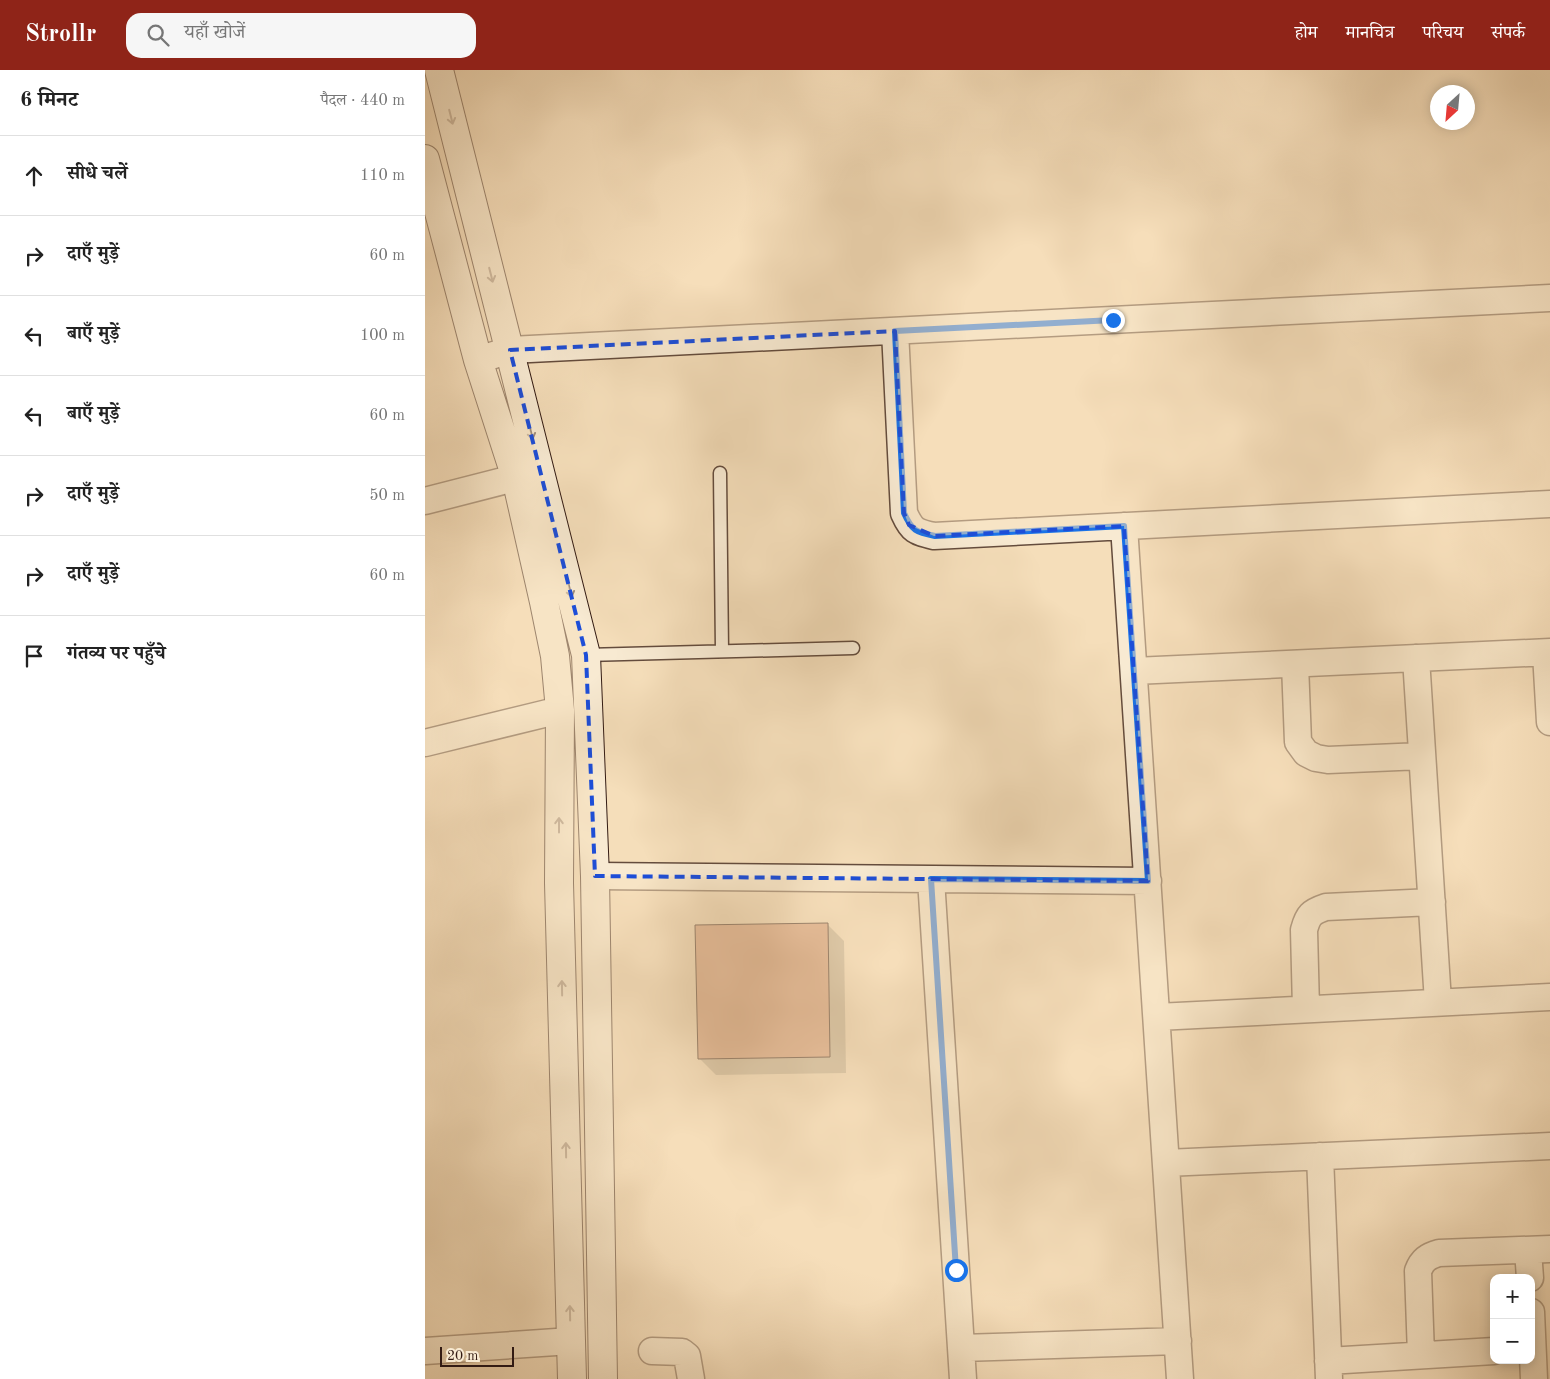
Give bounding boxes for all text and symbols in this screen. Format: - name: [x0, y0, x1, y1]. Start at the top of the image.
- search box: [126, 13, 476, 58]
- icon: search: [144, 21, 172, 49]
- text: Strollr: [25, 23, 96, 47]
- text: यहाँ खोजें: [184, 24, 245, 43]
- text: होम: [1295, 24, 1318, 42]
- text: मानचित्र: [1346, 24, 1394, 42]
- text: परिचय: [1422, 24, 1463, 42]
- text: संपर्क: [1491, 24, 1525, 42]
- north arrow: [1430, 85, 1475, 130]
- text: 6 मिनट: [20, 90, 78, 111]
- text: पैदल · 440 m: [320, 93, 405, 109]
- one-way arrow: [447, 109, 456, 125]
- icon: ahead: [20, 162, 48, 190]
- text: सीधे चलें: [67, 165, 127, 184]
- text: 110 m: [360, 168, 405, 184]
- icon: right: [20, 242, 48, 270]
- text: दाएँ मुड़ें: [67, 245, 119, 264]
- text: 60 m: [369, 248, 405, 264]
- one-way arrow: [487, 266, 496, 282]
- route end: [1102, 309, 1125, 332]
- icon: left: [20, 322, 48, 350]
- text: बाएँ मुड़ें: [67, 325, 119, 344]
- text: 100 m: [360, 328, 405, 344]
- icon: left: [20, 402, 48, 430]
- text: बाएँ मुड़ें: [67, 405, 119, 424]
- text: 60 m: [369, 408, 405, 424]
- one-way arrow: [527, 424, 536, 440]
- icon: right: [20, 482, 48, 510]
- text: दाएँ मुड़ें: [67, 485, 119, 504]
- text: 50 m: [369, 488, 405, 504]
- icon: right: [20, 562, 48, 590]
- text: दाएँ मुड़ें: [67, 565, 119, 584]
- text: 60 m: [369, 568, 405, 584]
- one-way arrow: [566, 582, 575, 598]
- icon: arrive: [20, 642, 48, 670]
- text: गंतव्य पर पहुँचे: [67, 645, 166, 664]
- one-way arrow: [554, 818, 564, 834]
- one-way arrow: [557, 980, 567, 996]
- one-way arrow: [561, 1143, 571, 1159]
- route start: [945, 1259, 968, 1282]
- map controls: [1490, 1274, 1535, 1364]
- button: +: [1490, 1274, 1535, 1319]
- one-way arrow: [565, 1305, 575, 1322]
- button: −: [1490, 1319, 1535, 1364]
- scale bar: [440, 1344, 514, 1367]
- text: 20 m: [447, 1349, 478, 1363]

